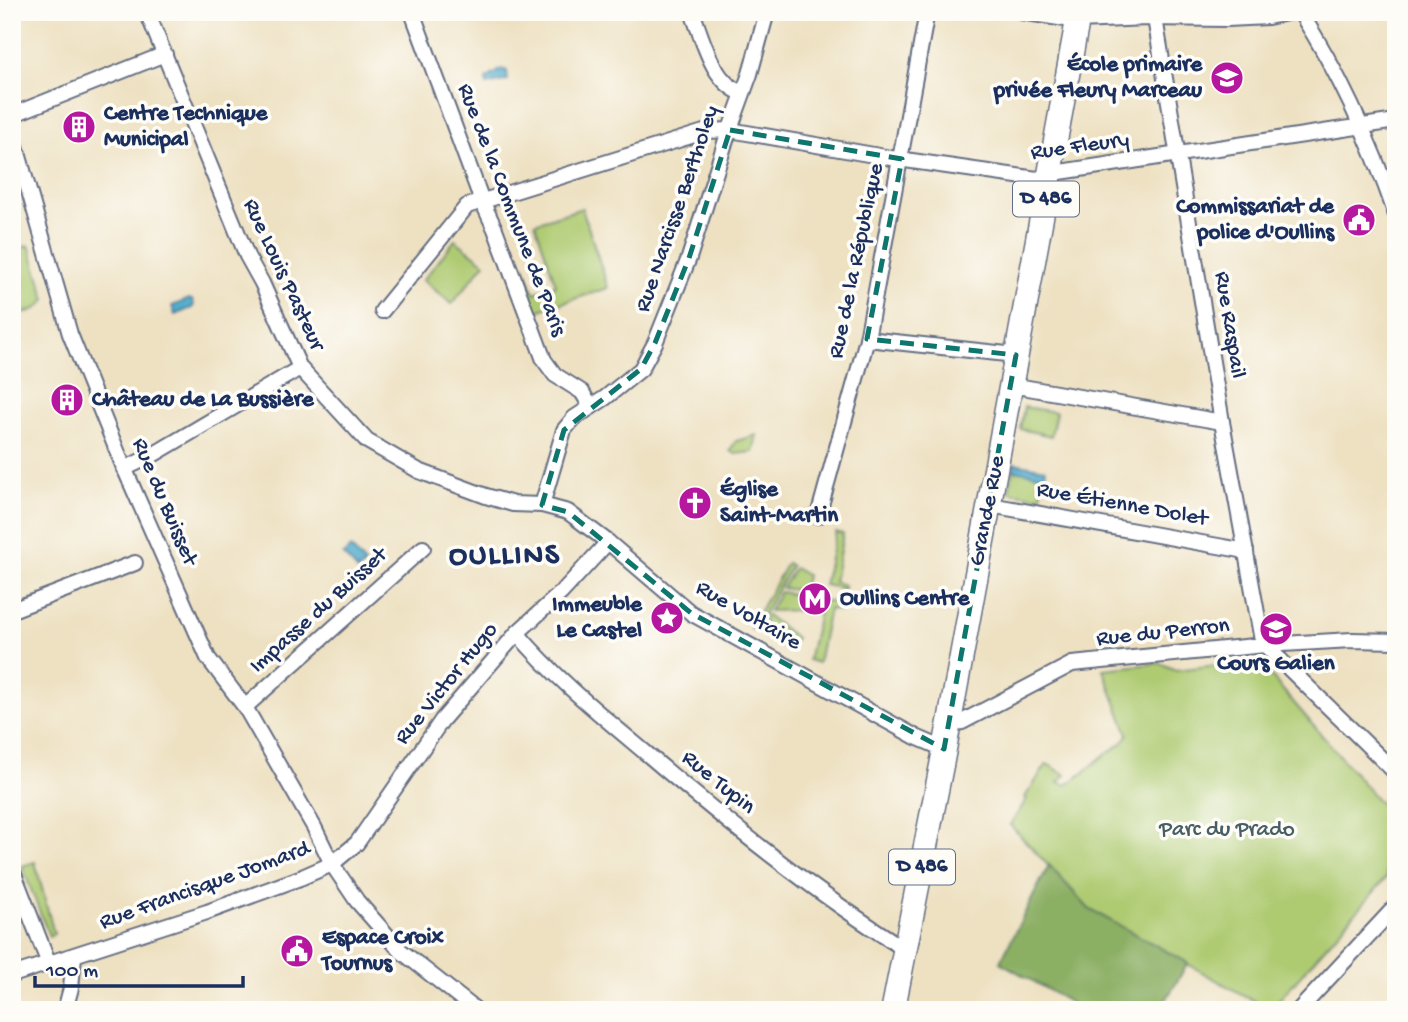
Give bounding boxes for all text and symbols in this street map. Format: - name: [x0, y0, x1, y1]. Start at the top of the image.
- place label: École primaire privée Fleury Marceau: [993, 52, 1203, 105]
- school or university icon: École primaire privée Fleury Marceau: [1208, 59, 1246, 97]
- street label: Rue de la Commune de Paris: [450, 80, 572, 341]
- place label: Centre Technique Municipal: [104, 101, 268, 154]
- street label: Rue Narcisse Bertholey: [630, 102, 726, 316]
- building icon: Centre Technique Municipal: [60, 108, 98, 146]
- street label: Rue Fleury: [1029, 127, 1131, 167]
- street label: Rue de la République: [823, 160, 891, 361]
- road number: D 486: [1013, 182, 1079, 216]
- place label: Commissariat de police d'Oullins: [1176, 194, 1336, 247]
- street label: Rue Louis Pasteur: [236, 195, 331, 357]
- public building icon: Commissariat de police d'Oullins: [1340, 201, 1378, 239]
- street label: Rue Raspail: [1207, 270, 1251, 380]
- building icon: Château de La Bussière: [48, 381, 86, 419]
- place label: Château de La Bussière: [92, 387, 315, 414]
- street label: Rue du Buisset: [125, 434, 204, 571]
- street label: Grande Rue: [964, 452, 1012, 568]
- place label: Église Saint-Martin: [720, 477, 839, 530]
- street label: Rue Étienne Dolet: [1034, 477, 1211, 534]
- church icon: Église Saint-Martin: [676, 484, 714, 522]
- district label: OULLINS: [449, 540, 561, 575]
- street label: Impasse du Buisset: [245, 541, 394, 680]
- street label: Rue Voltaire: [691, 575, 806, 658]
- metro station icon: Oullins Centre: [796, 580, 834, 618]
- place label: Oullins Centre: [840, 586, 970, 613]
- place label: Immeuble Le Castel: [552, 592, 643, 645]
- place icon: Immeuble Le Castel: [648, 599, 686, 637]
- school or university icon: Cours Galien: [1257, 610, 1295, 648]
- street label: Rue du Perron: [1095, 613, 1231, 653]
- street label: Rue Victor Hugo: [389, 617, 505, 751]
- place label: Cours Galien: [1217, 651, 1336, 678]
- street label: Rue Tupin: [676, 745, 760, 821]
- park label: Parc du Prado: [1158, 817, 1295, 844]
- street label: Rue Francisque Jomard: [96, 835, 315, 937]
- road number: D 486: [889, 850, 955, 884]
- place label: Espace Croix Tournus: [320, 925, 445, 978]
- public building icon: Espace Croix Tournus: [278, 932, 316, 970]
- scale bar: [35, 945, 243, 989]
- text: 100 m: [45, 960, 98, 985]

